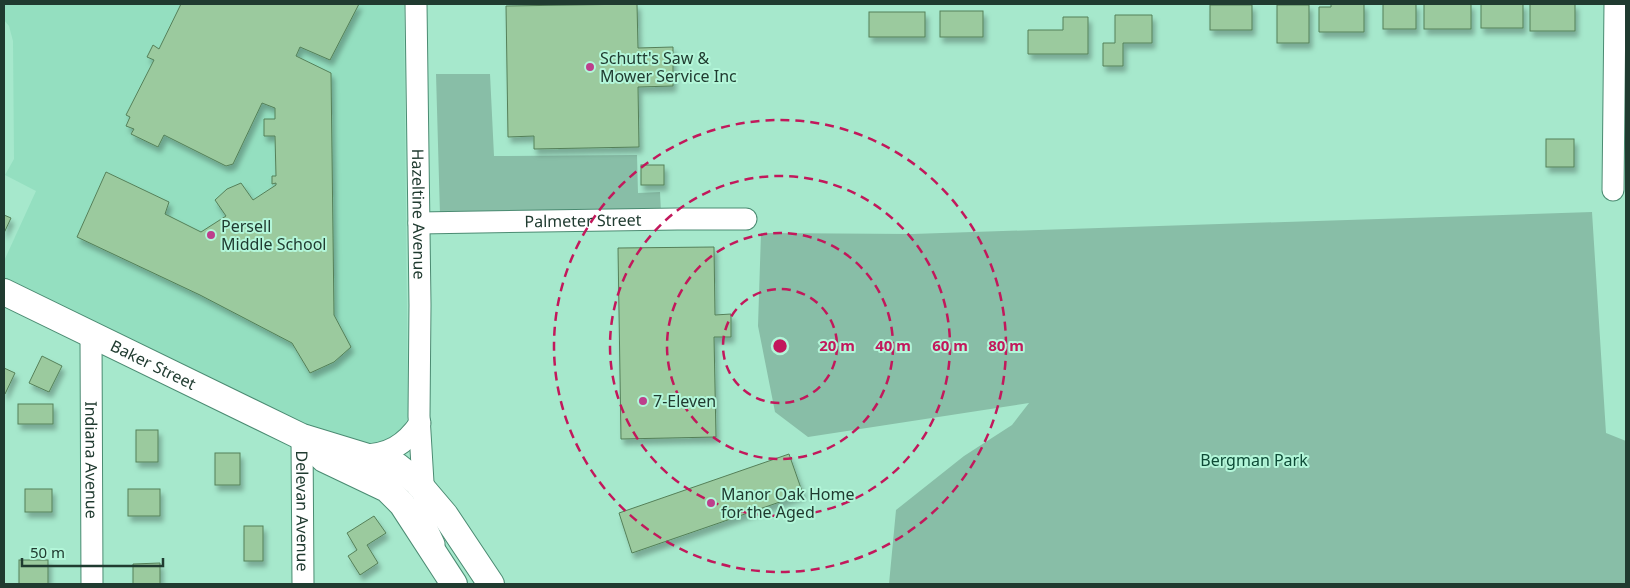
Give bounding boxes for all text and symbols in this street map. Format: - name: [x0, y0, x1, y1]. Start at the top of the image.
- place label: Schutt's Saw & Mower Service Inc: [600, 47, 737, 87]
- marker: Schutt's Saw & Mower Service Inc: [584, 61, 596, 73]
- street label: Hazeltine Avenue: [407, 148, 431, 280]
- street label: Palmeter Street: [524, 209, 642, 232]
- place label: Persell Middle School: [221, 215, 326, 255]
- marker: Persell Middle School: [205, 229, 217, 241]
- street label: Baker Street: [107, 335, 200, 395]
- text: 20 m: [819, 335, 855, 355]
- text: 40 m: [875, 335, 911, 355]
- text: 60 m: [932, 335, 968, 355]
- text: 80 m: [988, 335, 1024, 355]
- centre of rings: [771, 337, 789, 355]
- place label: 7-Eleven: [653, 390, 716, 412]
- marker: 7-Eleven: [637, 395, 649, 407]
- street label: Indiana Avenue: [80, 401, 103, 519]
- park label: Bergman Park: [1200, 449, 1308, 471]
- street label: Delevan Avenue: [291, 450, 314, 572]
- place label: Manor Oak Home for the Aged: [721, 483, 855, 523]
- marker: Manor Oak Home for the Aged: [705, 497, 717, 509]
- scale bar: [22, 536, 164, 568]
- text: 50 m: [30, 542, 65, 562]

